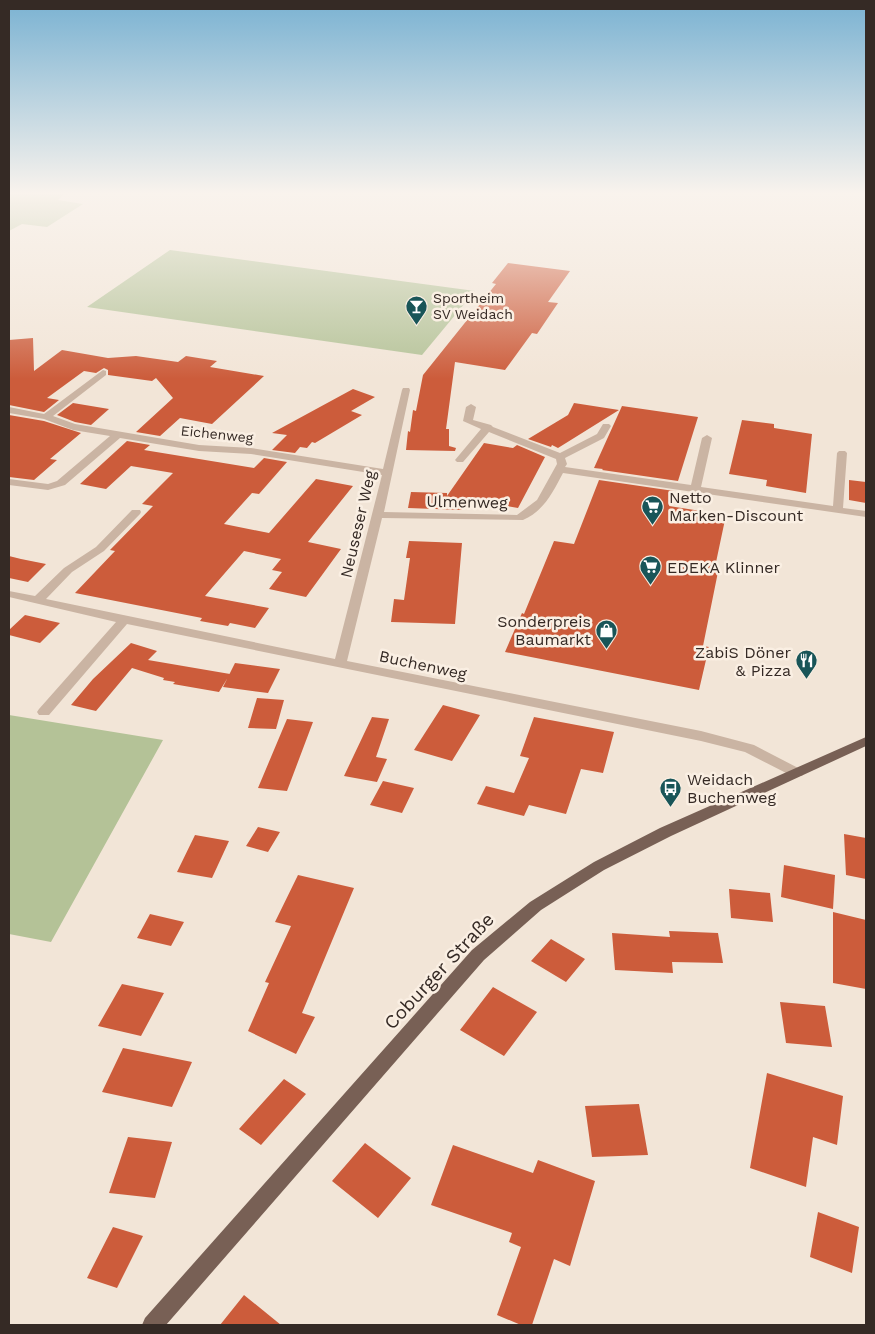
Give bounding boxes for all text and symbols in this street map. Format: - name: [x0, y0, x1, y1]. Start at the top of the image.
- place label: Sportheim SV Weidach: [433, 290, 513, 322]
- bar icon: Sportheim SV Weidach: [405, 294, 429, 325]
- street label: Eichenweg: [180, 422, 255, 446]
- street label: Neuseser Weg: [336, 468, 380, 580]
- place label: Netto Marken-Discount: [669, 488, 804, 525]
- street label: Ulmenweg: [426, 492, 508, 512]
- supermarket icon: Netto Marken-Discount: [641, 494, 665, 525]
- supermarket icon: EDEKA Klinner: [639, 555, 663, 586]
- place label: EDEKA Klinner: [667, 558, 781, 577]
- place label: Sonderpreis Baumarkt: [497, 612, 591, 649]
- shop icon: Sonderpreis Baumarkt: [595, 618, 619, 649]
- place label: ZabiS Döner & Pizza: [695, 643, 791, 680]
- street label: Buchenweg: [377, 646, 469, 684]
- restaurant icon: ZabiS Döner & Pizza: [795, 649, 819, 680]
- place label: Weidach Buchenweg: [687, 770, 777, 807]
- bus stop icon: Weidach Buchenweg: [659, 776, 683, 807]
- street label: Coburger Straße: [379, 908, 499, 1034]

